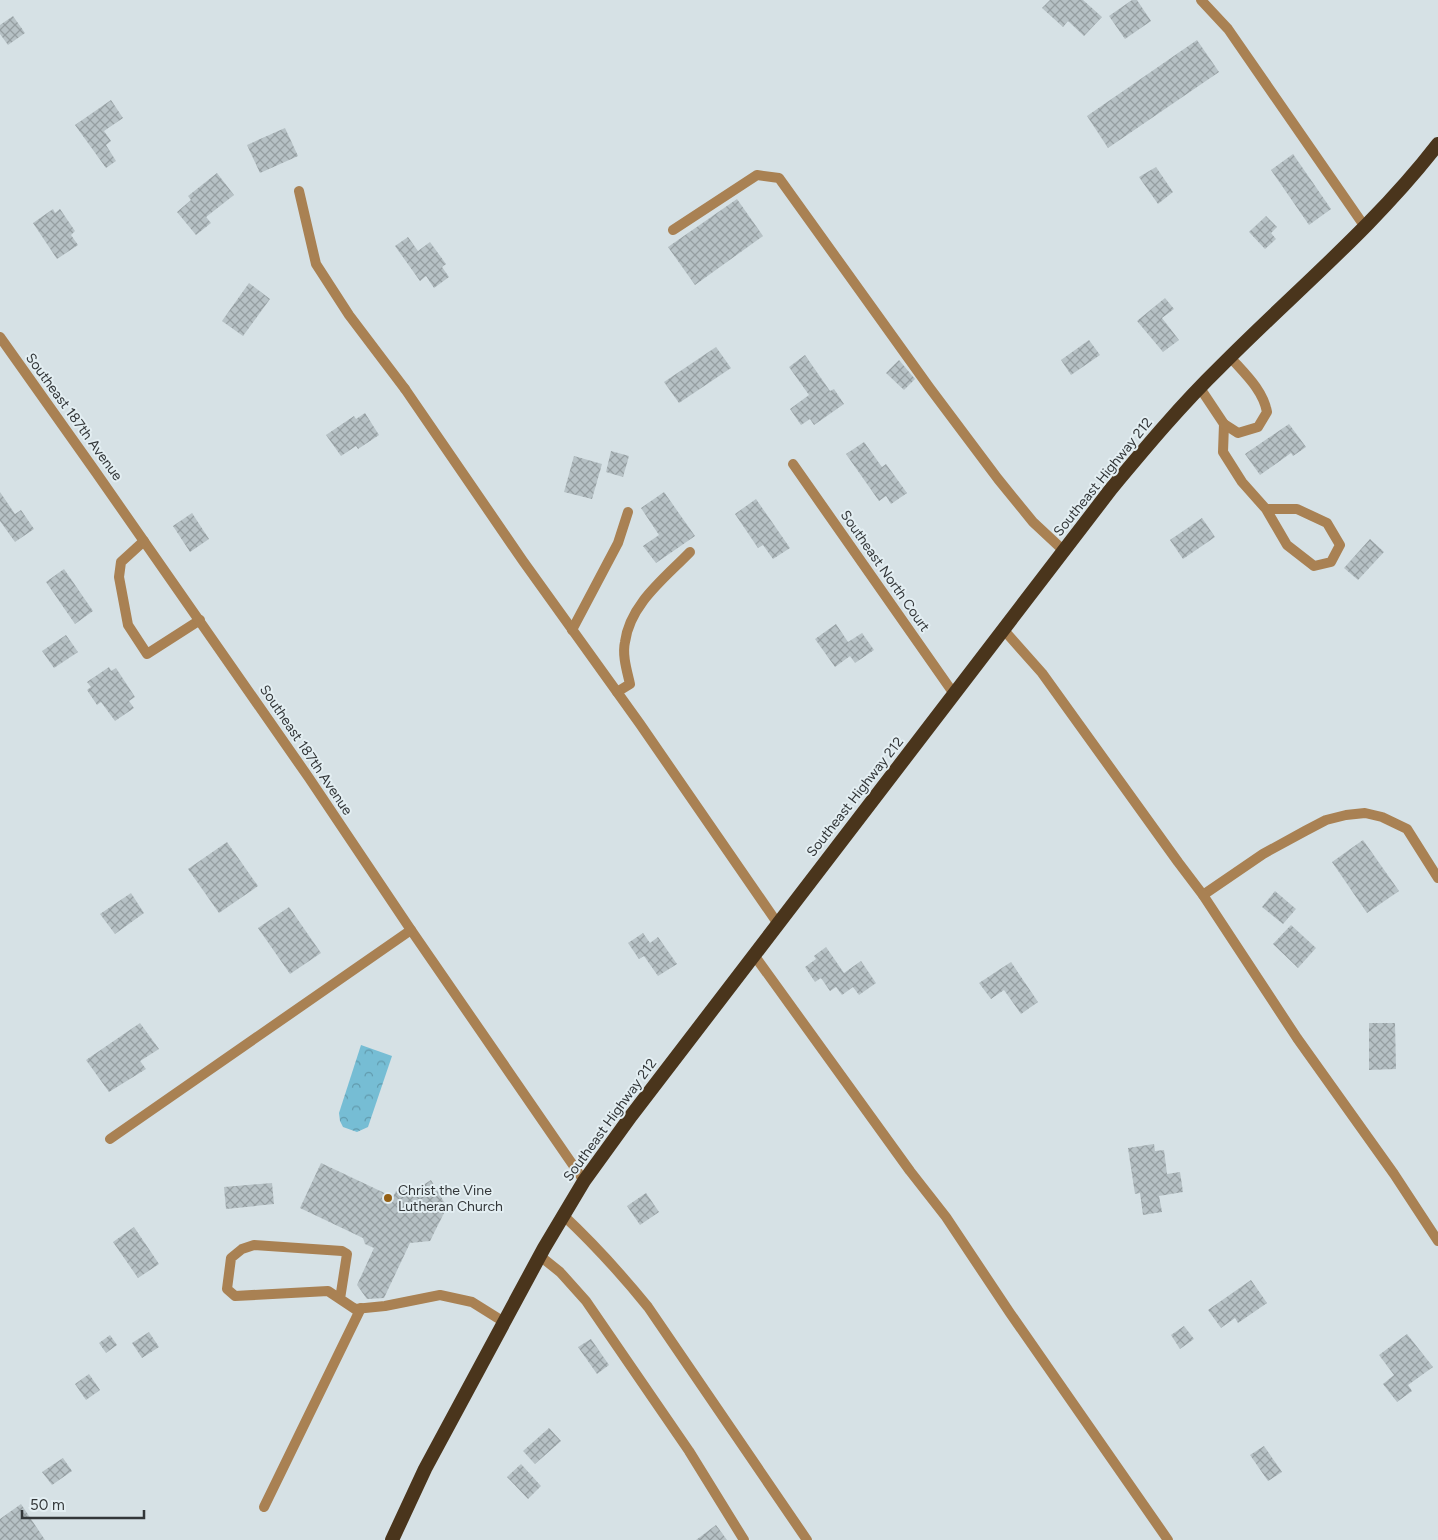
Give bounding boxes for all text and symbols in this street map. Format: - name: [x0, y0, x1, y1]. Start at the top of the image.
- street label: Southeast 187th Avenue: [22, 350, 126, 484]
- street label: Southeast Highway 212: [1050, 414, 1156, 540]
- street label: Southeast North Court: [837, 507, 933, 635]
- street label: Southeast 187th Avenue: [256, 682, 356, 819]
- street label: Southeast Highway 212: [803, 734, 907, 860]
- street label: Southeast Highway 212: [560, 1055, 660, 1185]
- place label: Christ the Vine Lutheran Church: [398, 1182, 503, 1215]
- marker: Christ the Vine Lutheran Church: [382, 1192, 394, 1204]
- scale bar: [22, 1488, 145, 1520]
- text: 50 m: [30, 1496, 65, 1514]

